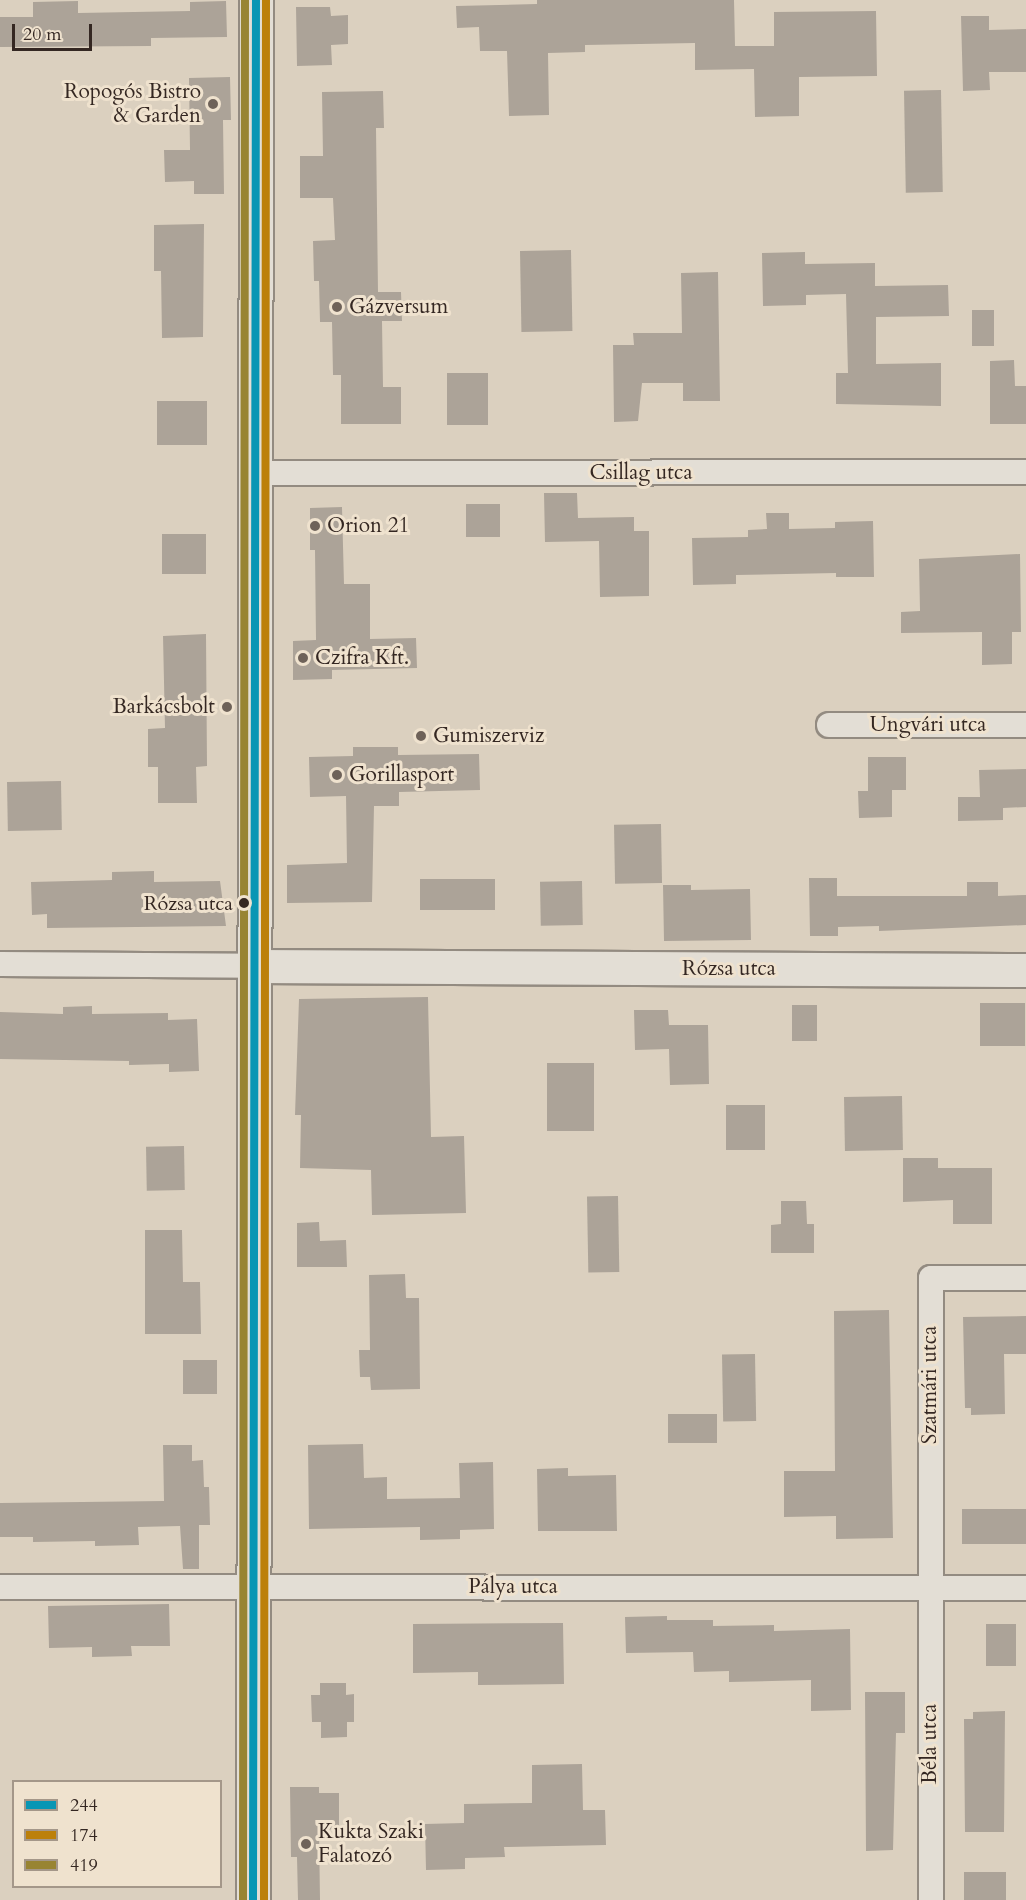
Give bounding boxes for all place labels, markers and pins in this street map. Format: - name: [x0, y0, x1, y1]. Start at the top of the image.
- place label: Ropogós Bistro & Garden: [64, 79, 201, 129]
- marker: Ropogós Bistro & Garden: [206, 97, 220, 111]
- place label: Gázversum: [349, 294, 448, 320]
- marker: Gázversum: [330, 300, 344, 314]
- place label: Orion 21: [327, 513, 409, 539]
- marker: Orion 21: [308, 519, 322, 533]
- place label: Czifra Kft.: [315, 645, 409, 671]
- marker: Czifra Kft.: [296, 651, 310, 665]
- place label: Barkácsbolt: [112, 694, 215, 720]
- marker: Barkácsbolt: [220, 700, 234, 714]
- place label: Gumiszerviz: [433, 723, 544, 749]
- marker: Gumiszerviz: [414, 729, 428, 743]
- place label: Gorillasport: [349, 762, 454, 788]
- marker: Gorillasport: [330, 768, 344, 782]
- place label: Rózsa utca: [144, 891, 233, 915]
- marker: Rózsa utca: [238, 897, 250, 909]
- place label: Kukta Szaki Falatozó: [318, 1819, 424, 1869]
- marker: Kukta Szaki Falatozó: [299, 1837, 313, 1851]

